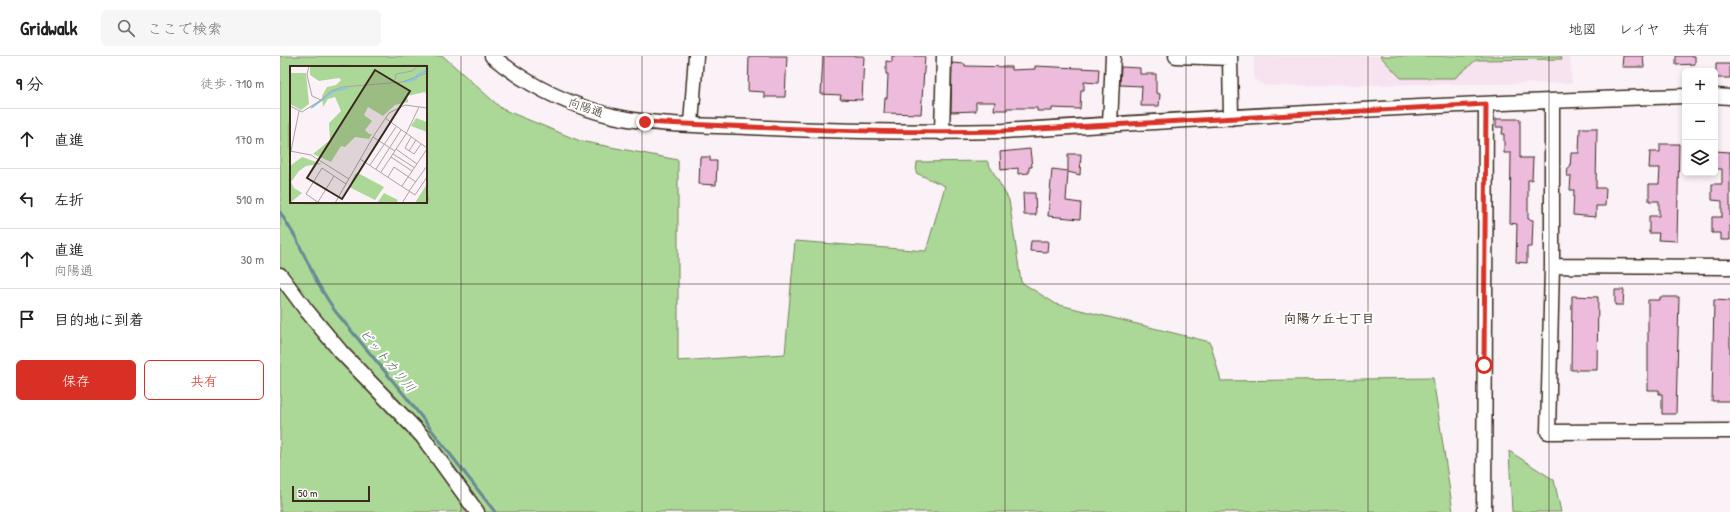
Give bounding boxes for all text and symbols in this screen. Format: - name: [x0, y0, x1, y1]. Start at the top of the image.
- search box: [101, 10, 381, 46]
- text: Gridwalk: [20, 15, 77, 41]
- icon: search: [115, 17, 137, 39]
- text: ここで検索: [147, 18, 222, 39]
- text: 地図: [1569, 19, 1597, 38]
- text: レイヤ: [1619, 19, 1660, 38]
- text: 共有: [1682, 19, 1710, 38]
- inset map: [290, 66, 427, 203]
- map controls: [1682, 68, 1718, 176]
- button: +: [1682, 68, 1718, 104]
- text: 9 分: [16, 72, 43, 95]
- text: 徒歩 · 710 m: [201, 74, 264, 92]
- street label: 向陽通: [566, 93, 606, 121]
- button: −: [1682, 104, 1718, 140]
- route end: [636, 113, 654, 131]
- icon: ahead: [16, 128, 38, 150]
- text: 直進: [54, 129, 84, 150]
- text: 170 m: [235, 130, 264, 148]
- button: layers: [1682, 140, 1718, 176]
- icon: left: [16, 188, 38, 210]
- text: 左折: [54, 189, 84, 210]
- text: 510 m: [236, 190, 264, 208]
- text: 直進: [54, 239, 84, 260]
- icon: ahead: [16, 248, 38, 270]
- text: 30 m: [241, 250, 264, 268]
- text: 向陽通: [54, 261, 93, 279]
- icon: arrive: [16, 308, 38, 330]
- text: 目的地に到着: [54, 309, 144, 330]
- district label: 向陽ケ丘七丁目: [1283, 309, 1375, 327]
- water label: ピットカリ川: [356, 324, 420, 396]
- route start: [1475, 356, 1493, 374]
- button: 保存: [16, 360, 136, 400]
- button: 共有: [144, 360, 264, 400]
- scale bar: [292, 484, 370, 503]
- text: 50 m: [298, 486, 318, 500]

